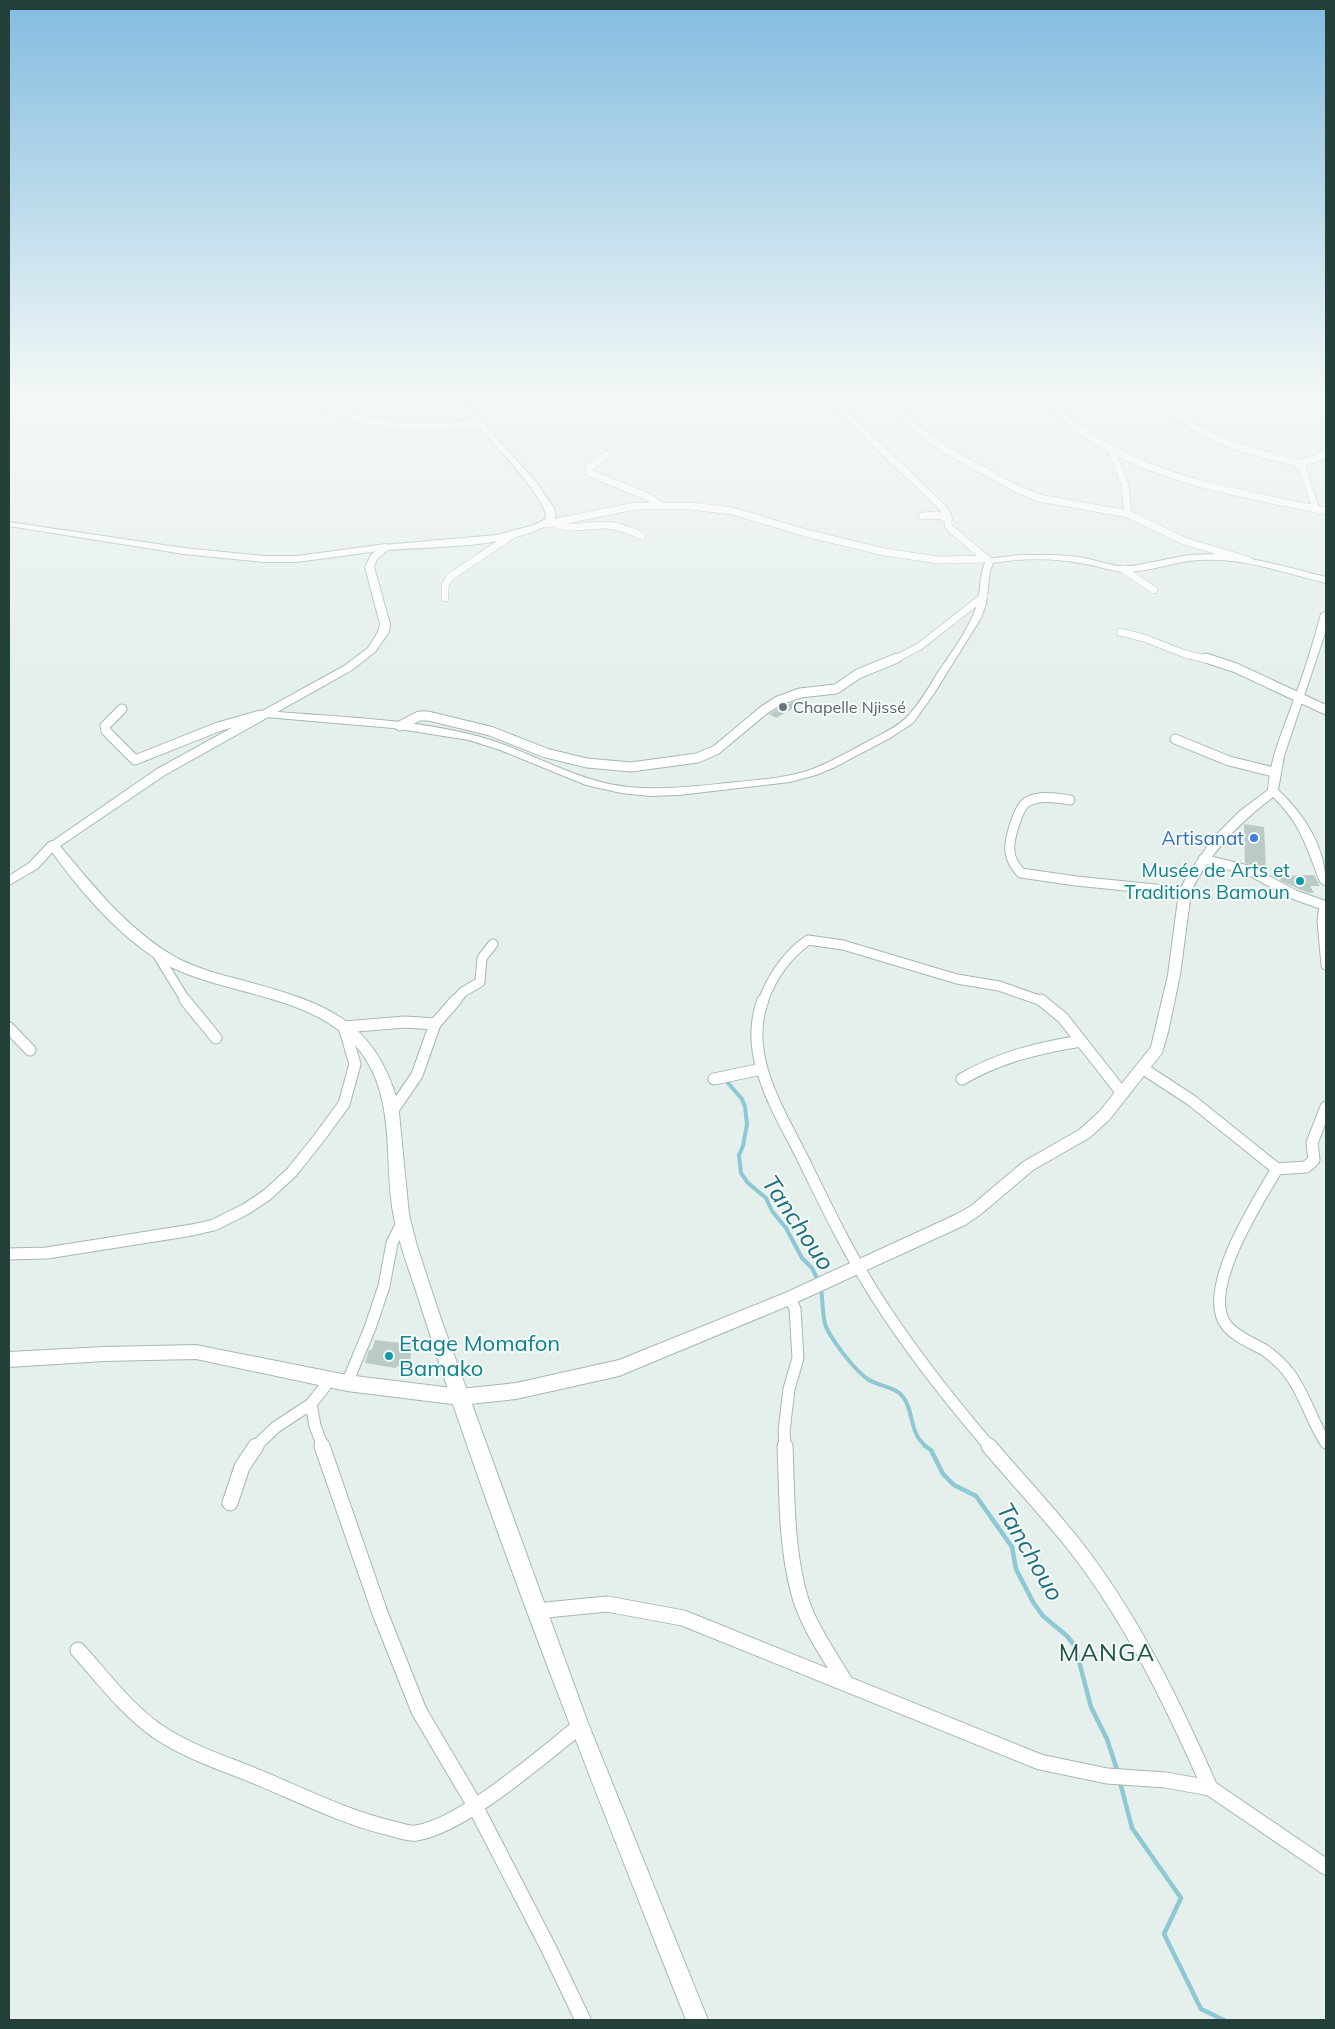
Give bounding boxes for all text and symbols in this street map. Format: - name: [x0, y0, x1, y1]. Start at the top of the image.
- place label: Chapelle Njissé: [793, 697, 906, 717]
- marker: Chapelle Njissé: [777, 701, 789, 713]
- place label: Artisanat: [1161, 826, 1244, 850]
- marker: Artisanat: [1248, 832, 1260, 844]
- place label: Musée de Arts et Traditions Bamoun: [1124, 858, 1290, 904]
- marker: Musée de Arts et Traditions Bamoun: [1294, 875, 1306, 887]
- water label: Tanchouo: [756, 1169, 842, 1276]
- place label: Etage Momafon Bamako: [399, 1329, 560, 1382]
- marker: Etage Momafon Bamako: [383, 1350, 395, 1362]
- water label: Tanchouo: [991, 1497, 1071, 1606]
- district label: MANGA: [1059, 1637, 1155, 1667]

